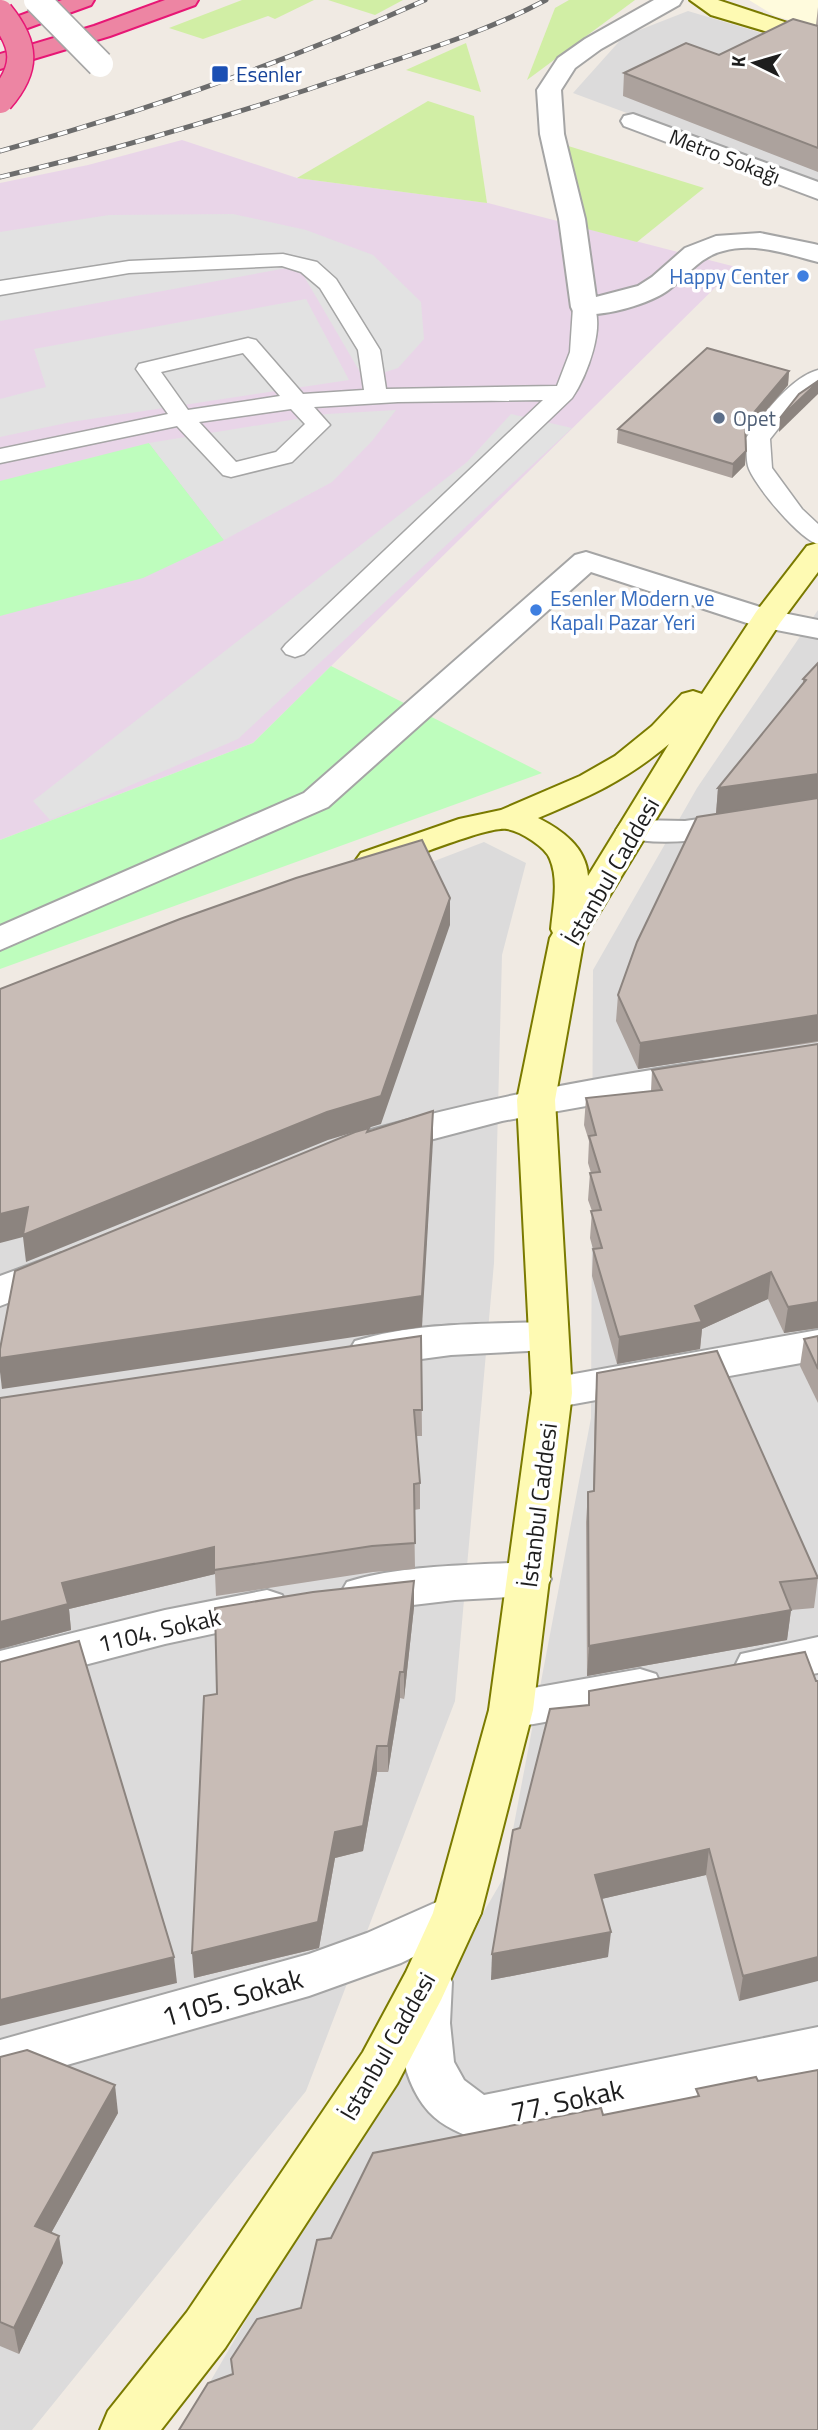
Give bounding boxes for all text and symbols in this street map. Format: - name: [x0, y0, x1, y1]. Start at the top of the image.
- north arrow: [720, 28, 790, 98]
- text: K: [723, 55, 753, 68]
- place label: Esenler: [236, 58, 302, 90]
- marker: Esenler: [210, 64, 230, 84]
- street label: Metro Sokağı: [665, 120, 785, 192]
- place label: Happy Center: [669, 260, 789, 292]
- marker: Happy Center: [795, 268, 811, 284]
- place label: Opet: [733, 402, 776, 434]
- marker: Opet: [711, 410, 727, 426]
- place label: Esenler Modern ve Kapalı Pazar Yeri: [550, 582, 715, 638]
- marker: Esenler Modern ve Kapalı Pazar Yeri: [528, 602, 544, 618]
- street label: İstanbul Caddesi: [554, 790, 668, 952]
- street label: İstanbul Caddesi: [510, 1421, 566, 1589]
- street label: 1104. Sokak: [94, 1598, 224, 1662]
- street label: 1105. Sokak: [156, 1956, 308, 2038]
- street label: İstanbul Caddesi: [330, 1965, 444, 2127]
- street label: 77. Sokak: [507, 2067, 627, 2133]

